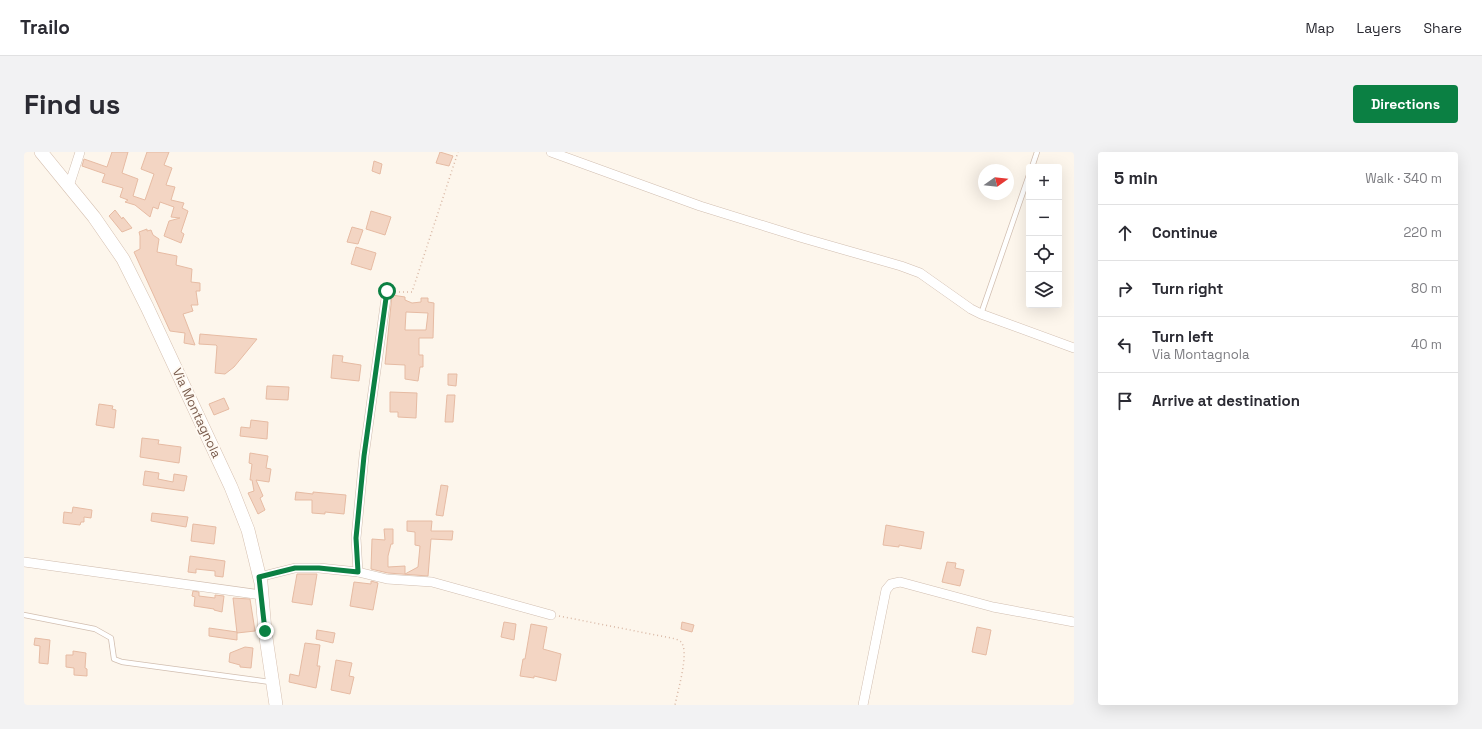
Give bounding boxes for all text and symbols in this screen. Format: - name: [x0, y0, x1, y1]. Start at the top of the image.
- text: Trailo: [20, 15, 70, 40]
- text: Map: [1305, 19, 1335, 37]
- text: Layers: [1357, 19, 1401, 37]
- text: Share: [1423, 19, 1462, 37]
- button: Directions: [1353, 85, 1458, 123]
- text: Find us: [24, 86, 121, 122]
- north arrow: [978, 164, 1014, 200]
- map controls: [1026, 164, 1062, 308]
- button: +: [1026, 164, 1062, 200]
- text: 5 min: [1114, 167, 1158, 189]
- text: Walk · 340 m: [1365, 170, 1442, 187]
- button: −: [1026, 200, 1062, 236]
- icon: ahead: [1114, 222, 1136, 244]
- text: Continue: [1152, 223, 1218, 242]
- text: 220 m: [1403, 224, 1442, 241]
- button: locate: [1026, 236, 1062, 272]
- button: layers: [1026, 272, 1062, 308]
- icon: right: [1114, 278, 1136, 300]
- text: Turn right: [1152, 279, 1223, 298]
- text: 80 m: [1411, 280, 1442, 297]
- route start: [378, 282, 396, 300]
- text: Turn left: [1152, 327, 1214, 346]
- icon: left: [1114, 334, 1136, 356]
- text: 40 m: [1411, 336, 1442, 353]
- text: Via Montagnola: [1152, 346, 1249, 363]
- street label: Via Montagnola: [169, 365, 225, 461]
- icon: arrive: [1114, 390, 1136, 412]
- text: Arrive at destination: [1152, 391, 1300, 410]
- route end: [256, 622, 274, 640]

